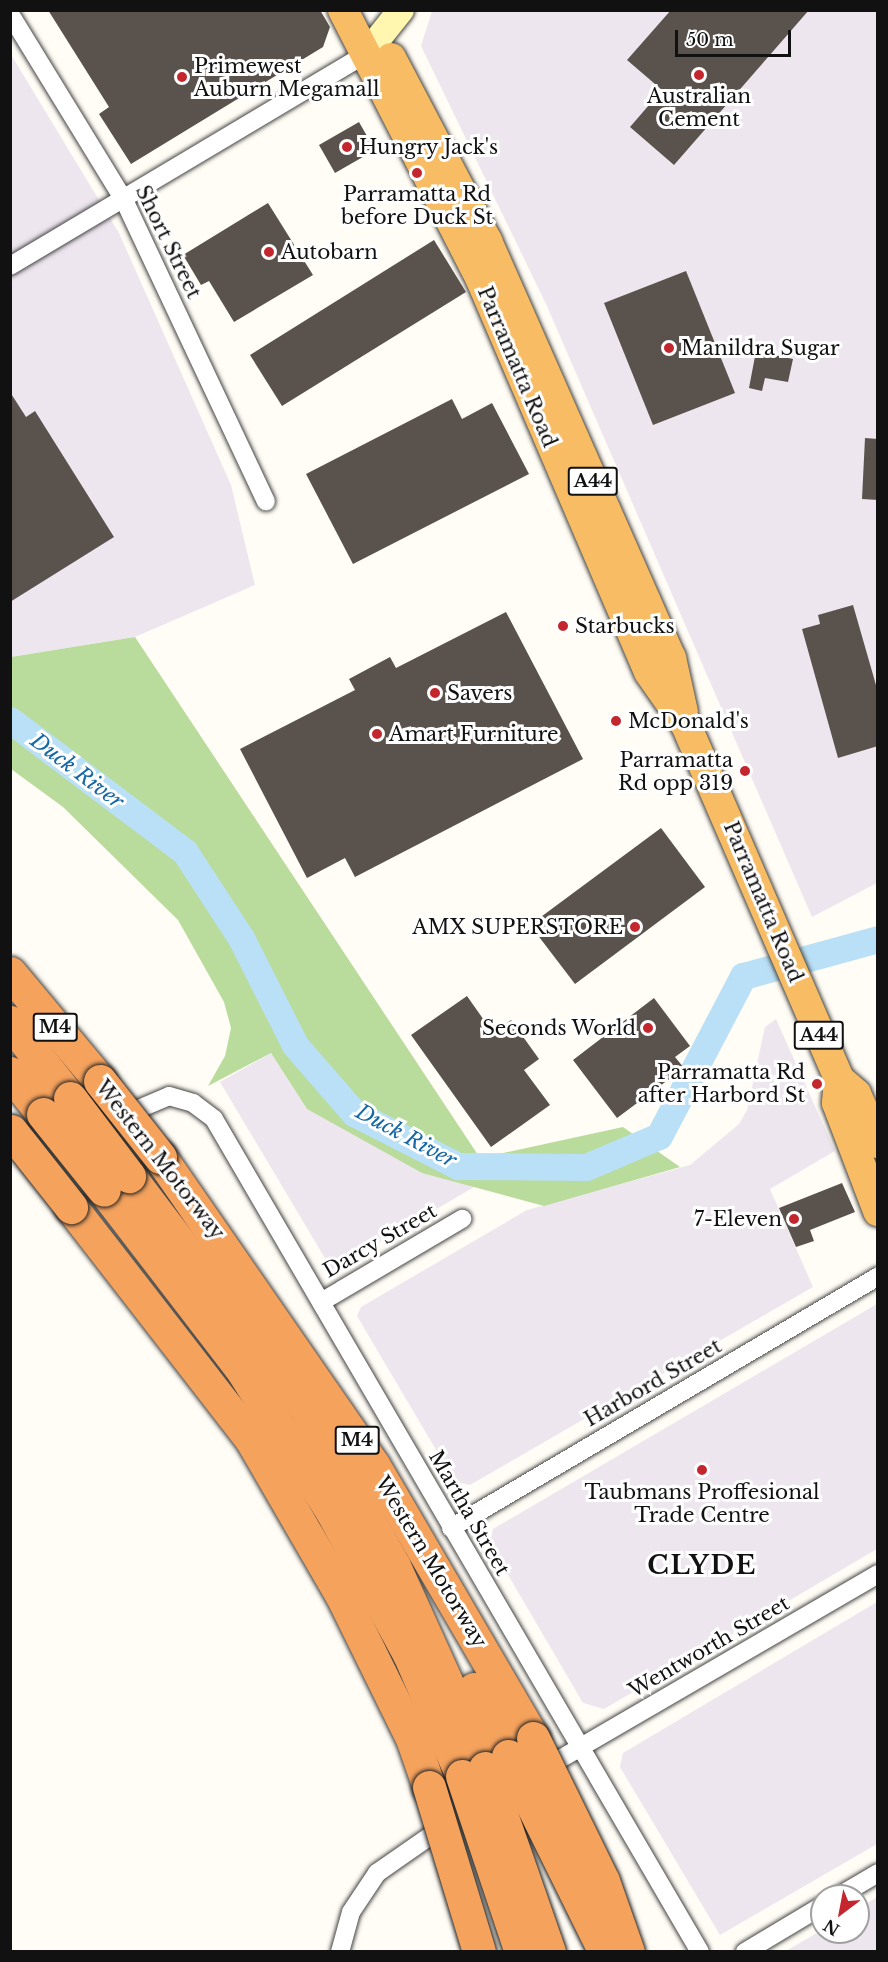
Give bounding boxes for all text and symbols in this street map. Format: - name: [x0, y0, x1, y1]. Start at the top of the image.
- scale bar: [678, 18, 794, 56]
- text: 50 m: [686, 29, 734, 51]
- place label: Primewest Auburn Megamall: [194, 54, 379, 101]
- marker: Australian Cement: [692, 68, 706, 82]
- marker: Primewest Auburn Megamall: [175, 70, 189, 84]
- place label: Australian Cement: [647, 84, 751, 131]
- place label: Hungry Jack's: [359, 135, 499, 159]
- marker: Hungry Jack's: [340, 140, 354, 154]
- marker: Parramatta Rd before Duck St: [410, 166, 424, 180]
- street label: Short Street: [130, 182, 206, 302]
- place label: Parramatta Rd before Duck St: [341, 182, 493, 229]
- place label: Autobarn: [281, 240, 378, 264]
- marker: Autobarn: [262, 245, 276, 259]
- street label: Parramatta Road: [472, 283, 562, 451]
- place label: Manildra Sugar: [681, 336, 840, 360]
- marker: Manildra Sugar: [662, 341, 676, 355]
- road number: A44: [568, 466, 618, 496]
- place label: Starbucks: [575, 614, 675, 638]
- marker: Starbucks: [556, 619, 570, 633]
- place label: Savers: [447, 681, 512, 705]
- marker: Savers: [428, 686, 442, 700]
- place label: McDonald's: [628, 709, 749, 733]
- marker: McDonald's: [609, 714, 623, 728]
- place label: Amart Furniture: [389, 722, 558, 746]
- marker: Amart Furniture: [370, 727, 384, 741]
- water label: Duck River: [25, 728, 129, 814]
- place label: Parramatta Rd opp 319: [618, 748, 733, 795]
- marker: Parramatta Rd opp 319: [738, 764, 752, 778]
- street label: Parramatta Road: [718, 818, 808, 986]
- place label: AMX SUPERSTORE: [412, 915, 623, 939]
- marker: AMX SUPERSTORE: [628, 920, 642, 934]
- road number: M4: [32, 1012, 78, 1042]
- place label: Seconds World: [481, 1016, 636, 1040]
- road number: A44: [794, 1020, 844, 1050]
- marker: Seconds World: [641, 1021, 655, 1035]
- place label: Parramatta Rd after Harbord St: [637, 1060, 805, 1107]
- street label: Western Motorway: [90, 1076, 230, 1244]
- marker: Parramatta Rd after Harbord St: [810, 1077, 824, 1091]
- water label: Duck River: [351, 1099, 461, 1173]
- street label: Darcy Street: [319, 1199, 441, 1283]
- place label: 7-Eleven: [694, 1207, 782, 1231]
- marker: 7-Eleven: [787, 1212, 801, 1226]
- street label: Harbord Street: [580, 1334, 726, 1432]
- road number: M4: [334, 1425, 380, 1455]
- street label: Martha Street: [423, 1446, 515, 1580]
- marker: Taubmans Proffesional Trade Centre: [695, 1463, 709, 1477]
- street label: Western Motorway: [370, 1472, 492, 1652]
- place label: Taubmans Proffesional Trade Centre: [585, 1480, 819, 1527]
- district label: CLYDE: [647, 1550, 757, 1582]
- street label: Wentworth Street: [624, 1591, 794, 1703]
- north arrow: [810, 1884, 870, 1944]
- text: N: [820, 1915, 843, 1940]

